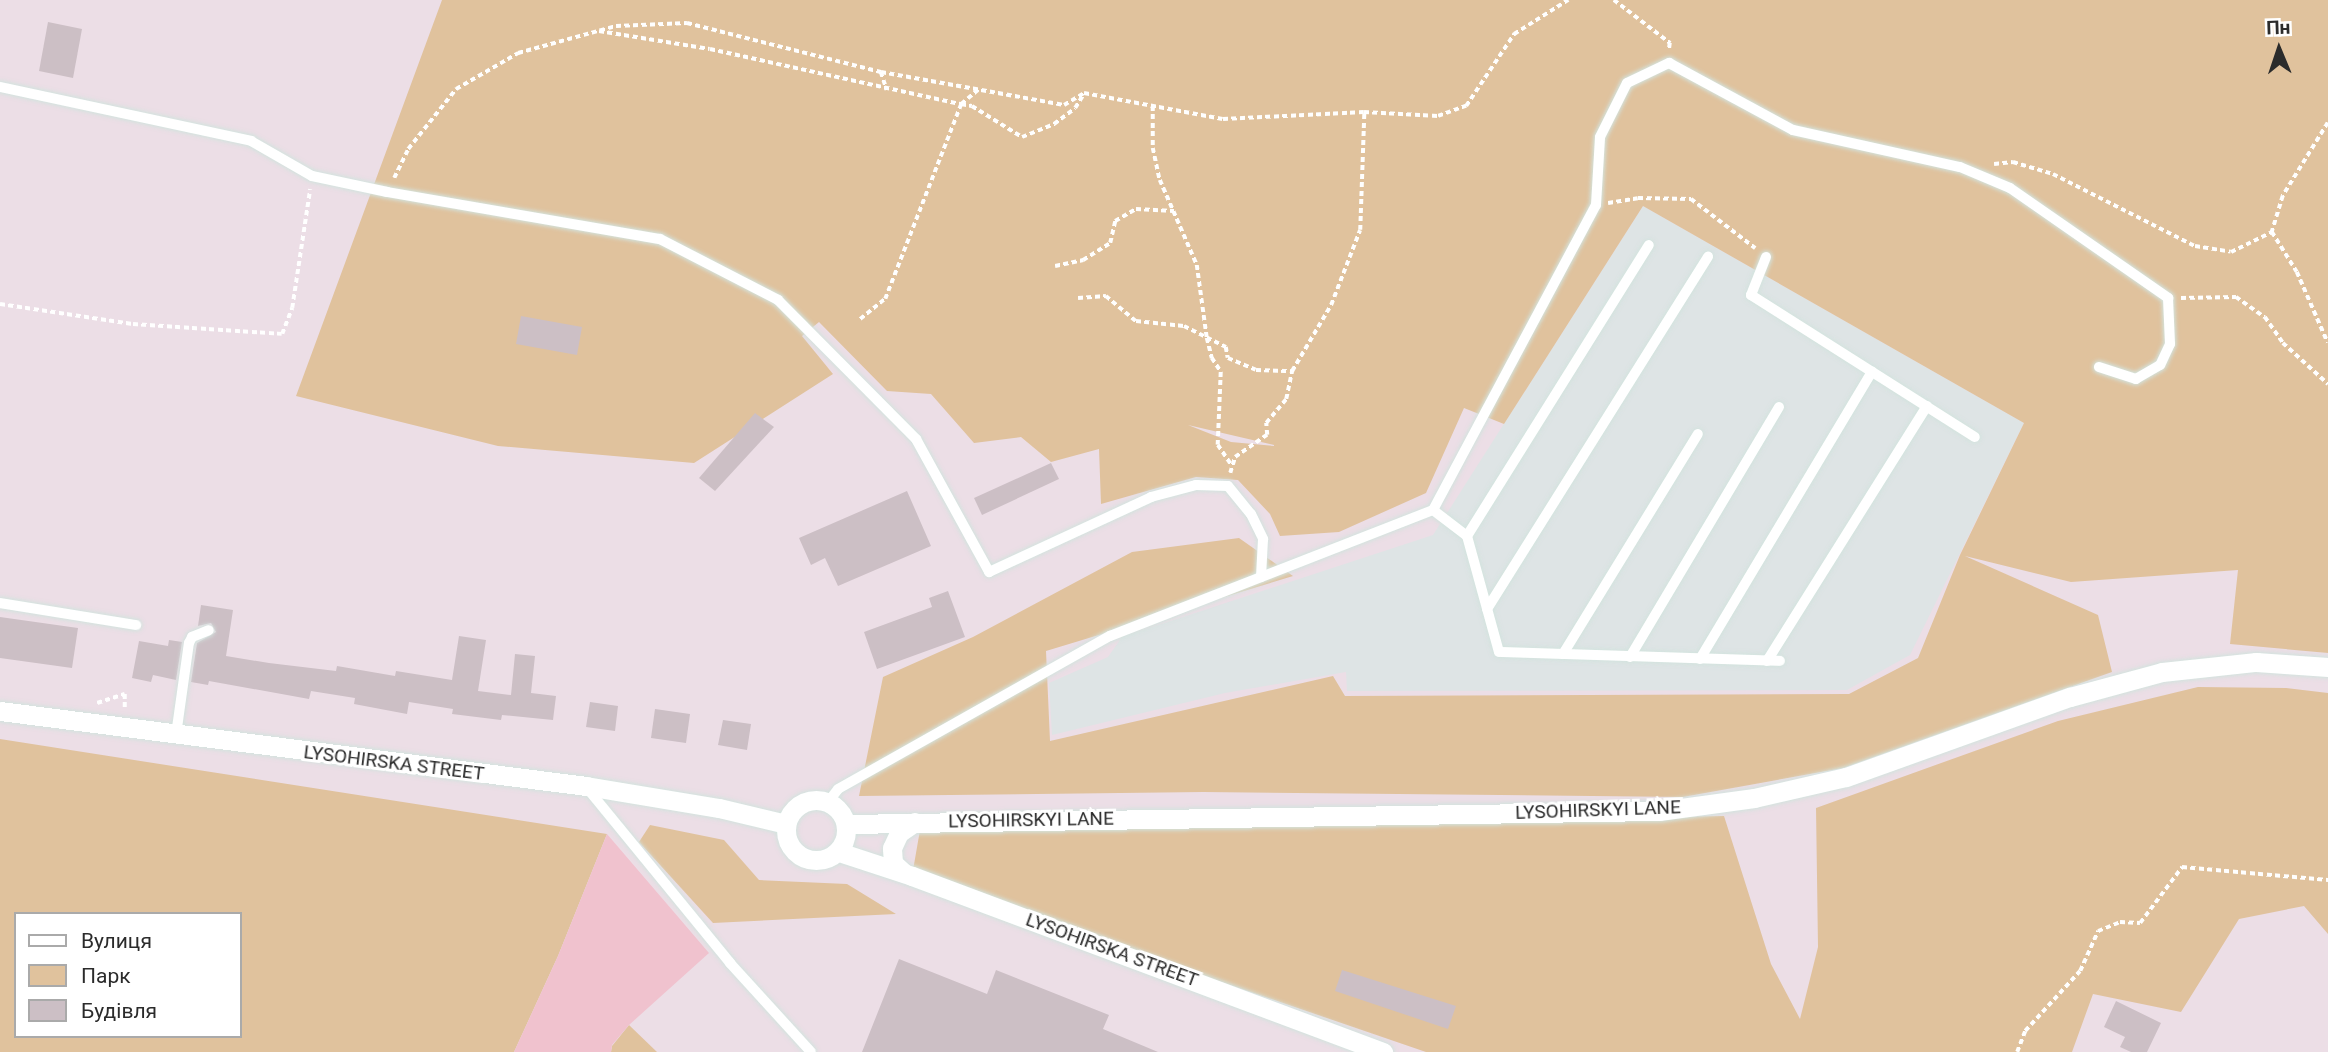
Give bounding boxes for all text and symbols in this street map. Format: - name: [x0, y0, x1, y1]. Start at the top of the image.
- north arrow: [2244, 14, 2314, 84]
- text: Пн: [2266, 16, 2291, 39]
- street label: LYSOHIRSKA STREET: [302, 741, 486, 785]
- street label: LYSOHIRSKYI LANE: [1515, 796, 1681, 824]
- street label: LYSOHIRSKYI LANE: [948, 807, 1114, 833]
- street label: LYSOHIRSKA STREET: [1023, 908, 1201, 992]
- legend: [14, 912, 242, 1038]
- text: Вулиця: [81, 929, 152, 953]
- text: Парк: [81, 964, 131, 988]
- text: Будівля: [81, 999, 157, 1023]

